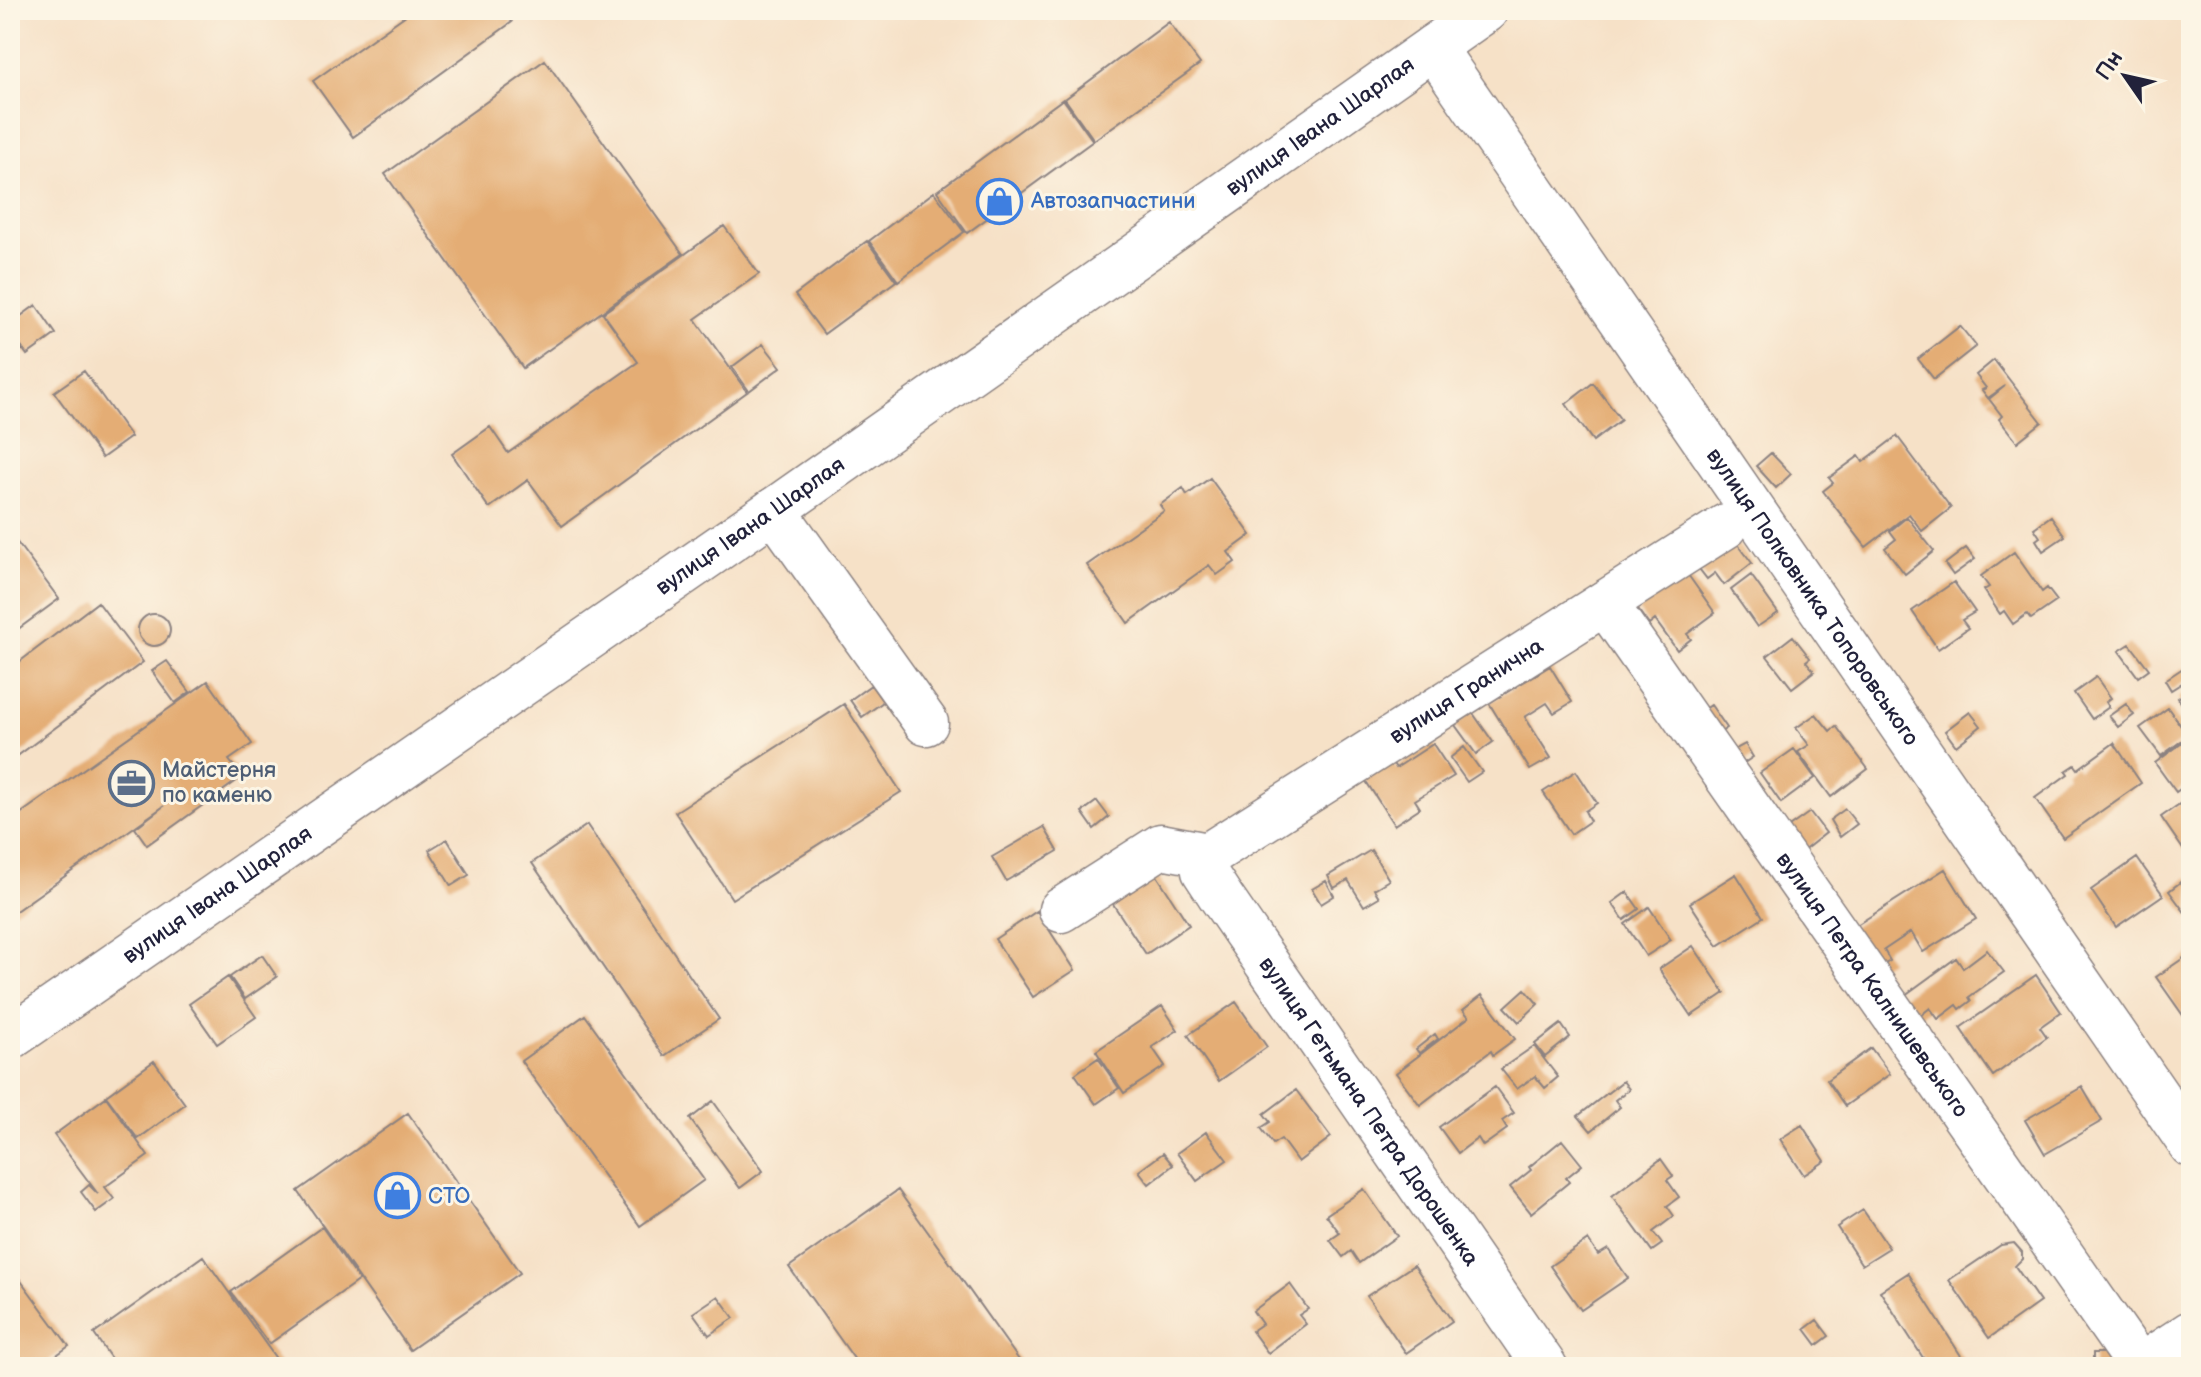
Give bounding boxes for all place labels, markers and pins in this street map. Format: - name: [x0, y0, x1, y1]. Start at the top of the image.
- shop icon: Автозапчастини: [976, 177, 1024, 225]
- place label: Автозапчастини: [1030, 188, 1196, 215]
- place label: Майстерня по каменю: [162, 757, 276, 809]
- office icon: Майстерня по каменю: [107, 759, 155, 807]
- shop icon: СТО: [373, 1172, 421, 1220]
- place label: СТО: [428, 1183, 471, 1210]

